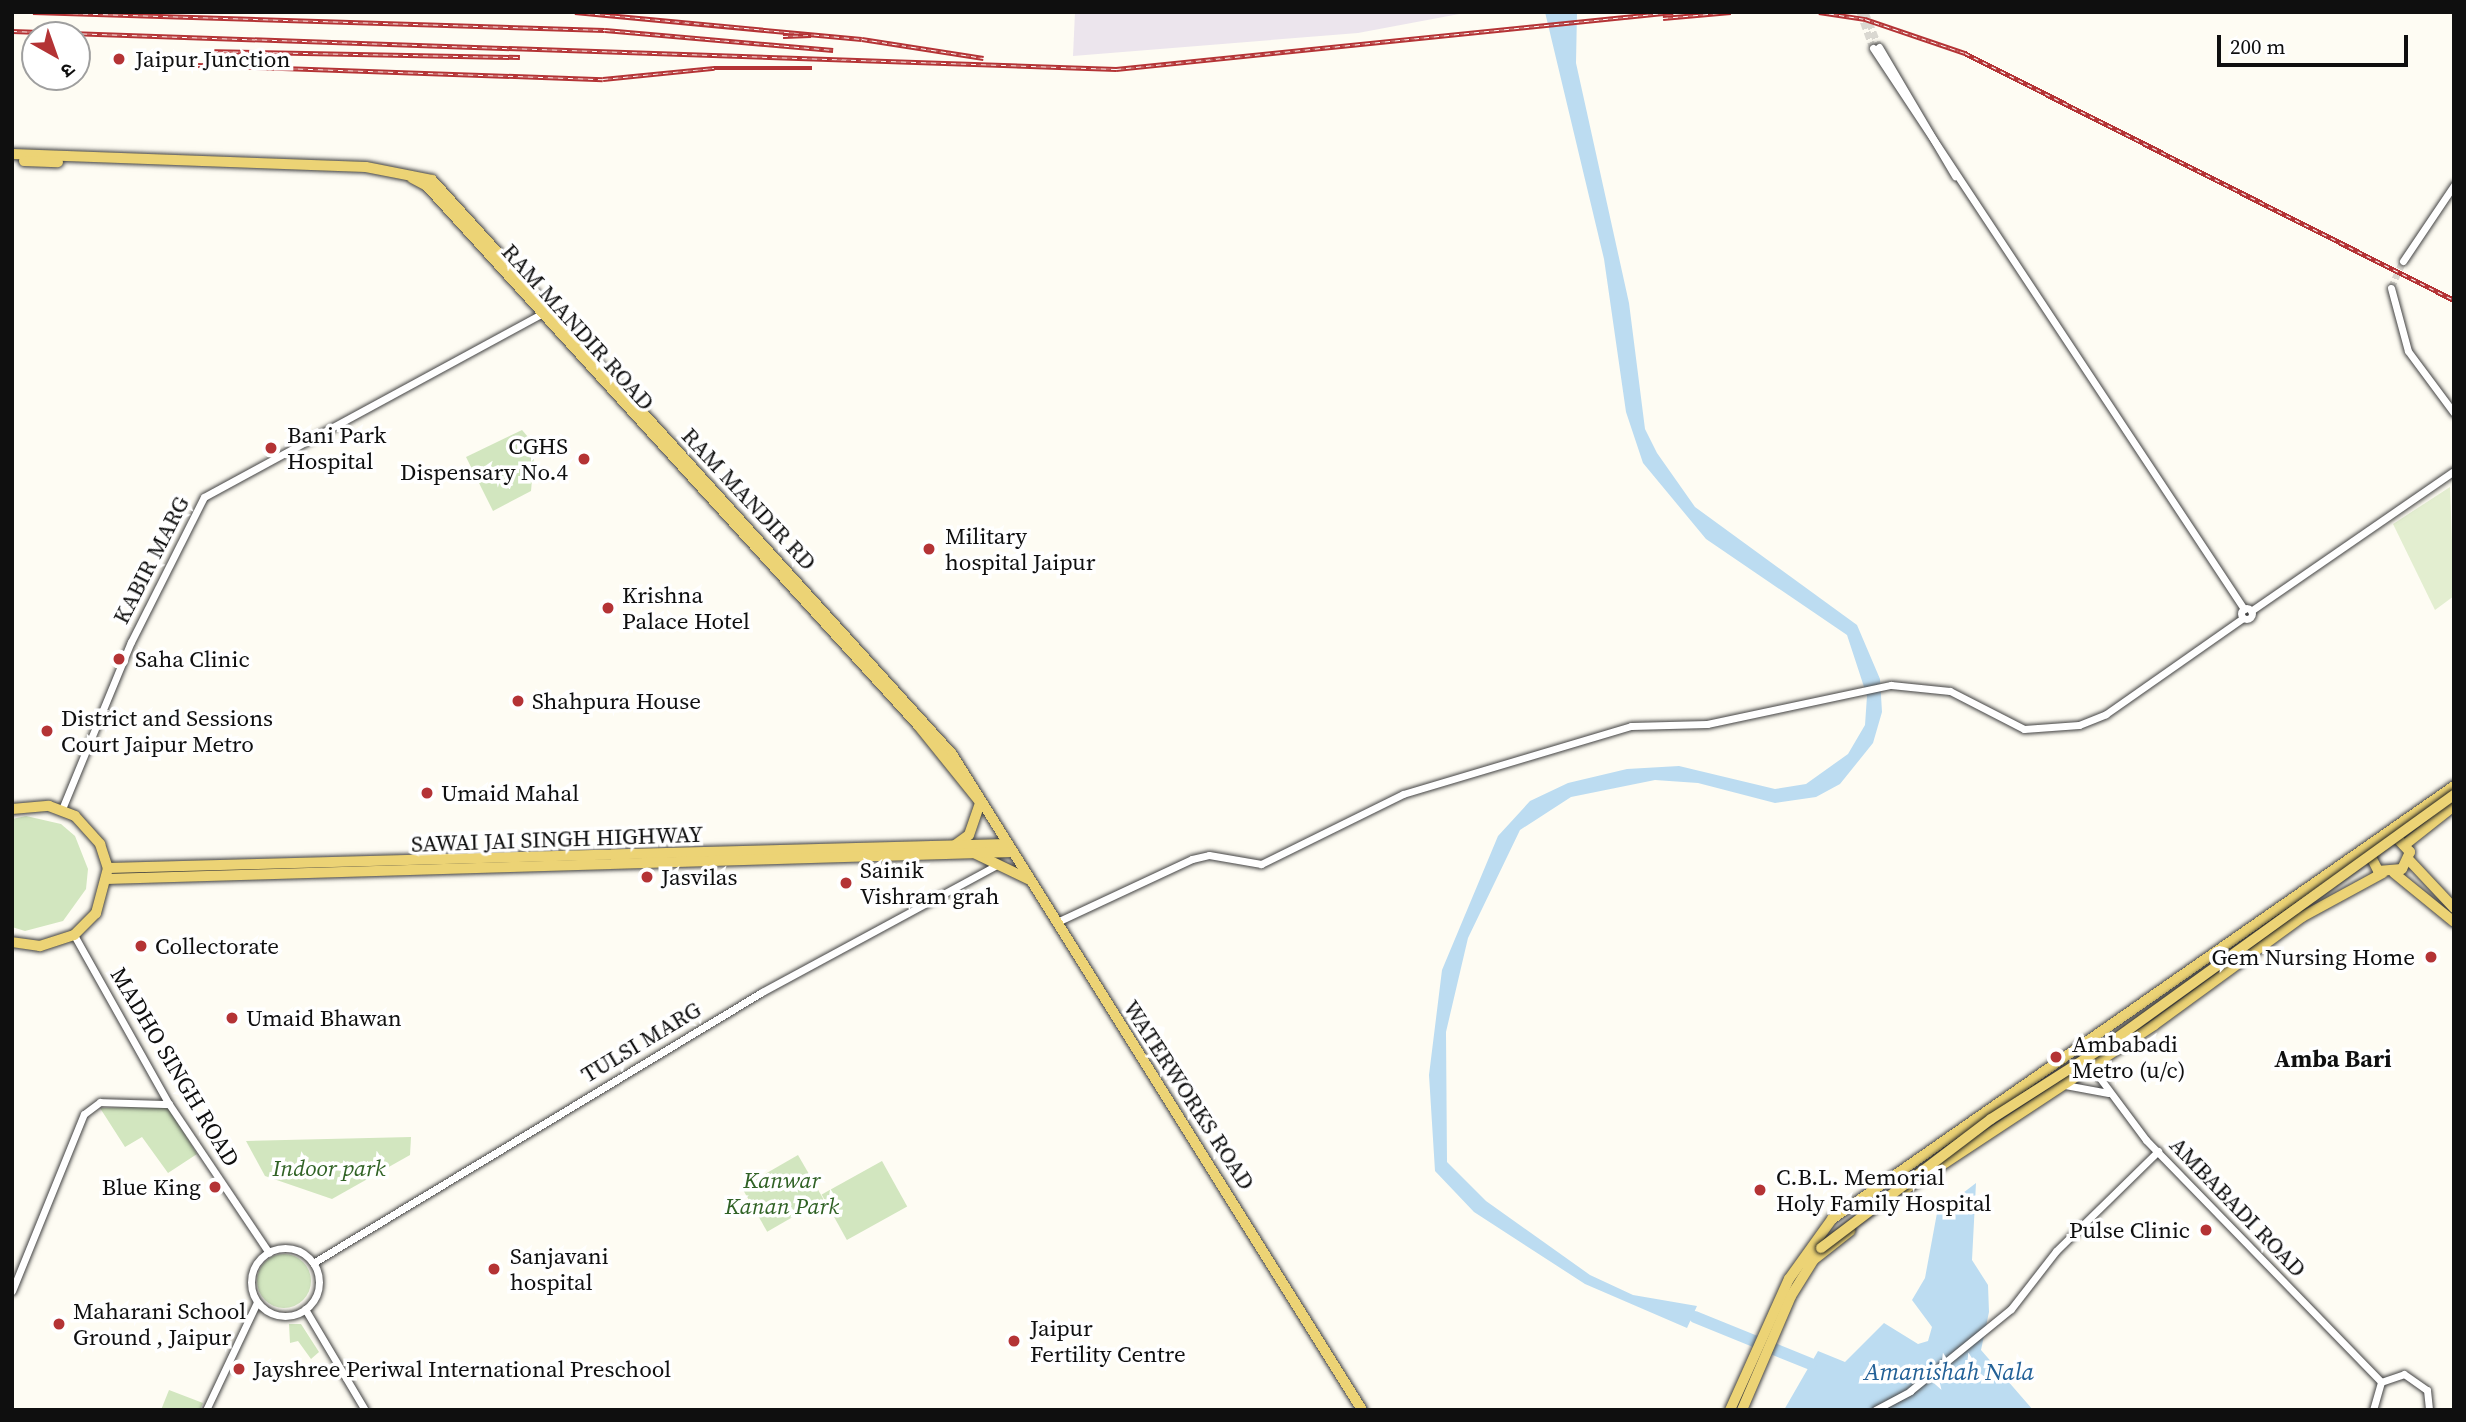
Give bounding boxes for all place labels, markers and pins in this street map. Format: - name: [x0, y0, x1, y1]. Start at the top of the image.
- place label: Jaipur Junction: [135, 45, 290, 73]
- marker: Jaipur Junction: [109, 49, 129, 69]
- place label: Bani Park Hospital: [287, 421, 386, 475]
- place label: CGHS Dispensary No.4: [400, 432, 568, 486]
- marker: Bani Park Hospital: [261, 438, 281, 458]
- marker: CGHS Dispensary No.4: [574, 449, 594, 469]
- place label: Military hospital Jaipur: [945, 522, 1096, 576]
- marker: Military hospital Jaipur: [919, 539, 939, 559]
- place label: Krishna Palace Hotel: [622, 581, 750, 635]
- marker: Krishna Palace Hotel: [600, 600, 616, 616]
- place label: Saha Clinic: [135, 645, 250, 673]
- marker: Saha Clinic: [109, 649, 129, 669]
- place label: Shahpura House: [532, 687, 701, 715]
- marker: Shahpura House: [510, 693, 526, 709]
- place label: District and Sessions Court Jaipur Metro: [61, 704, 273, 758]
- marker: District and Sessions Court Jaipur Metro: [39, 723, 55, 739]
- place label: Umaid Mahal: [441, 779, 579, 807]
- marker: Umaid Mahal: [419, 785, 435, 801]
- place label: Sainik Vishram grah: [860, 856, 999, 910]
- place label: Jasvilas: [661, 863, 737, 891]
- marker: Jasvilas: [639, 869, 655, 885]
- marker: Sainik Vishram grah: [838, 875, 854, 891]
- place label: Collectorate: [155, 932, 279, 960]
- marker: Collectorate: [133, 938, 149, 954]
- place label: Gem Nursing Home: [2211, 943, 2415, 971]
- marker: Gem Nursing Home: [2421, 947, 2441, 967]
- place label: Umaid Bhawan: [246, 1004, 402, 1032]
- marker: Umaid Bhawan: [224, 1010, 240, 1026]
- place label: Ambabadi Metro (u/c): [2072, 1030, 2186, 1084]
- marker: Ambabadi Metro (u/c): [2046, 1047, 2066, 1067]
- place label: C.B.L. Memorial Holy Family Hospital: [1776, 1163, 1991, 1217]
- place label: Blue King: [102, 1173, 201, 1201]
- marker: Blue King: [207, 1179, 223, 1195]
- marker: C.B.L. Memorial Holy Family Hospital: [1750, 1180, 1770, 1200]
- place label: Pulse Clinic: [2069, 1216, 2190, 1244]
- marker: Pulse Clinic: [2196, 1220, 2216, 1240]
- place label: Sanjavani hospital: [510, 1242, 609, 1296]
- marker: Sanjavani hospital: [484, 1259, 504, 1279]
- place label: Maharani School Ground , Jaipur: [73, 1297, 246, 1351]
- place label: Jaipur Fertility Centre: [1030, 1314, 1186, 1368]
- marker: Maharani School Ground , Jaipur: [51, 1316, 67, 1332]
- marker: Jaipur Fertility Centre: [1004, 1331, 1024, 1351]
- place label: Jayshree Periwal International Preschool: [253, 1355, 671, 1383]
- marker: Jayshree Periwal International Preschool: [231, 1361, 247, 1377]

